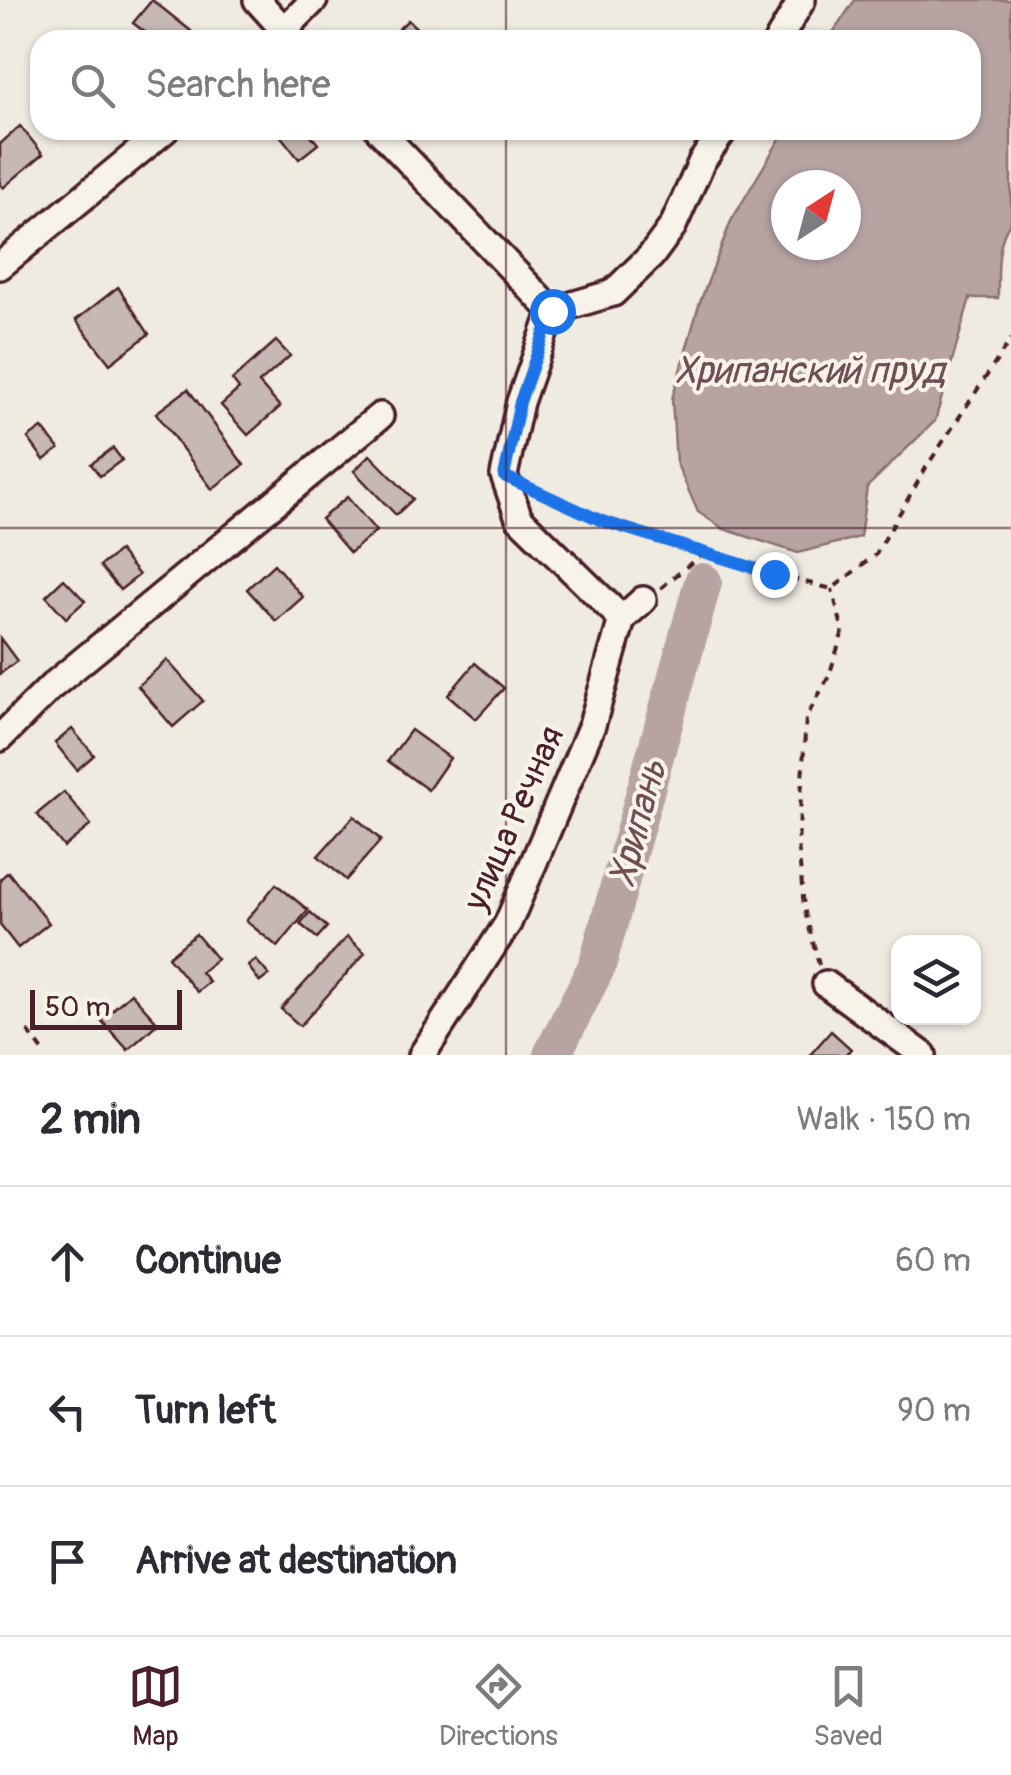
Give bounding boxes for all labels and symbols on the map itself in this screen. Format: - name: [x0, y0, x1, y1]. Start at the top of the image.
- north arrow: [771, 170, 861, 260]
- route start: [530, 289, 576, 335]
- water label: Хрипанский пруд: [675, 347, 948, 395]
- route end: [752, 552, 798, 598]
- street label: улица Речная: [453, 719, 574, 918]
- water label: Хрипань: [598, 754, 678, 892]
- scale bar: [30, 985, 182, 1030]

